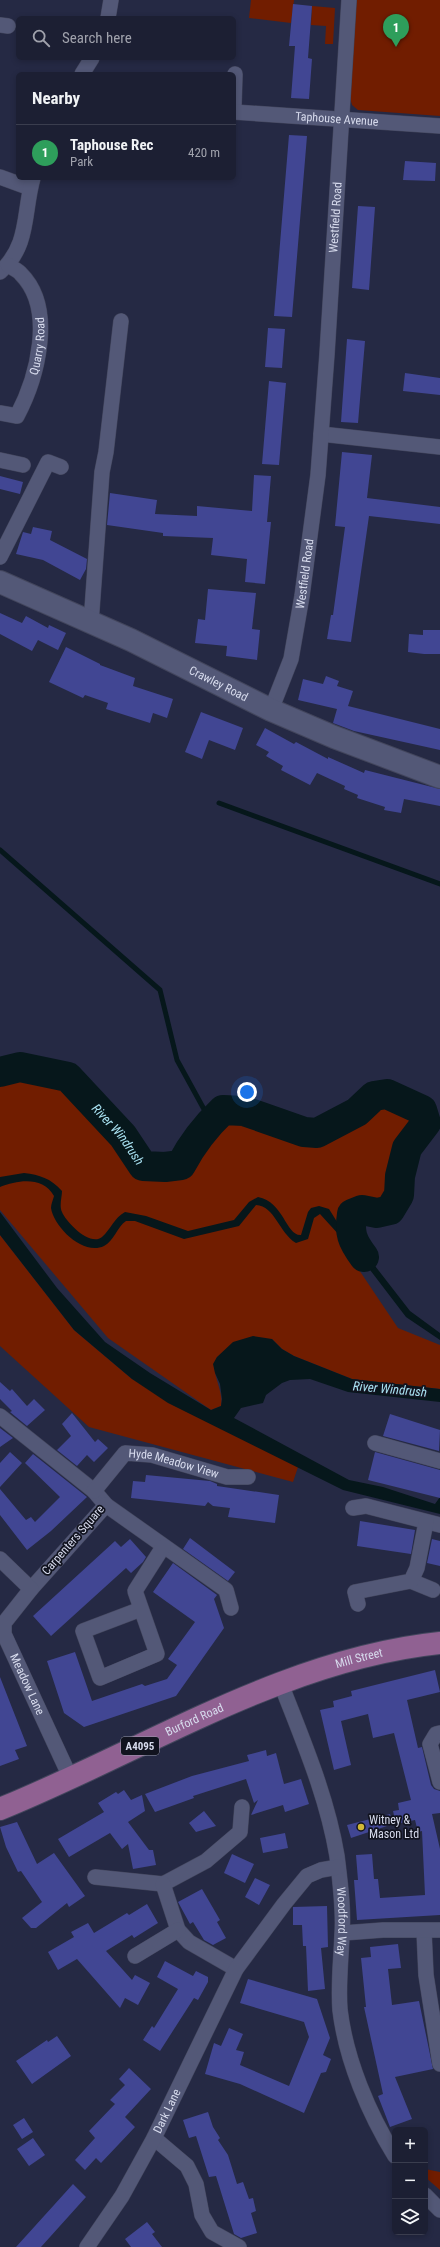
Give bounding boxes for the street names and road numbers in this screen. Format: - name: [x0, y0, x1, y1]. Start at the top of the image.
- street label: Taphouse Avenue: [295, 109, 379, 129]
- street label: Westfield Road: [326, 182, 345, 253]
- street label: Quarry Road: [27, 316, 48, 376]
- street label: Westfield Road: [293, 538, 317, 610]
- street label: Crawley Road: [187, 663, 250, 704]
- street label: Hyde Meadow View: [128, 1446, 221, 1481]
- street label: Carpenters Square: [39, 1502, 107, 1578]
- street label: Mill Street: [334, 1645, 384, 1671]
- street label: Meadow Lane: [7, 1651, 48, 1718]
- street label: Burford Road: [163, 1700, 226, 1739]
- road number: A4095: [121, 1737, 159, 1755]
- street label: Woodford Way: [334, 1887, 350, 1956]
- street label: Dark Lane: [150, 2086, 184, 2135]

